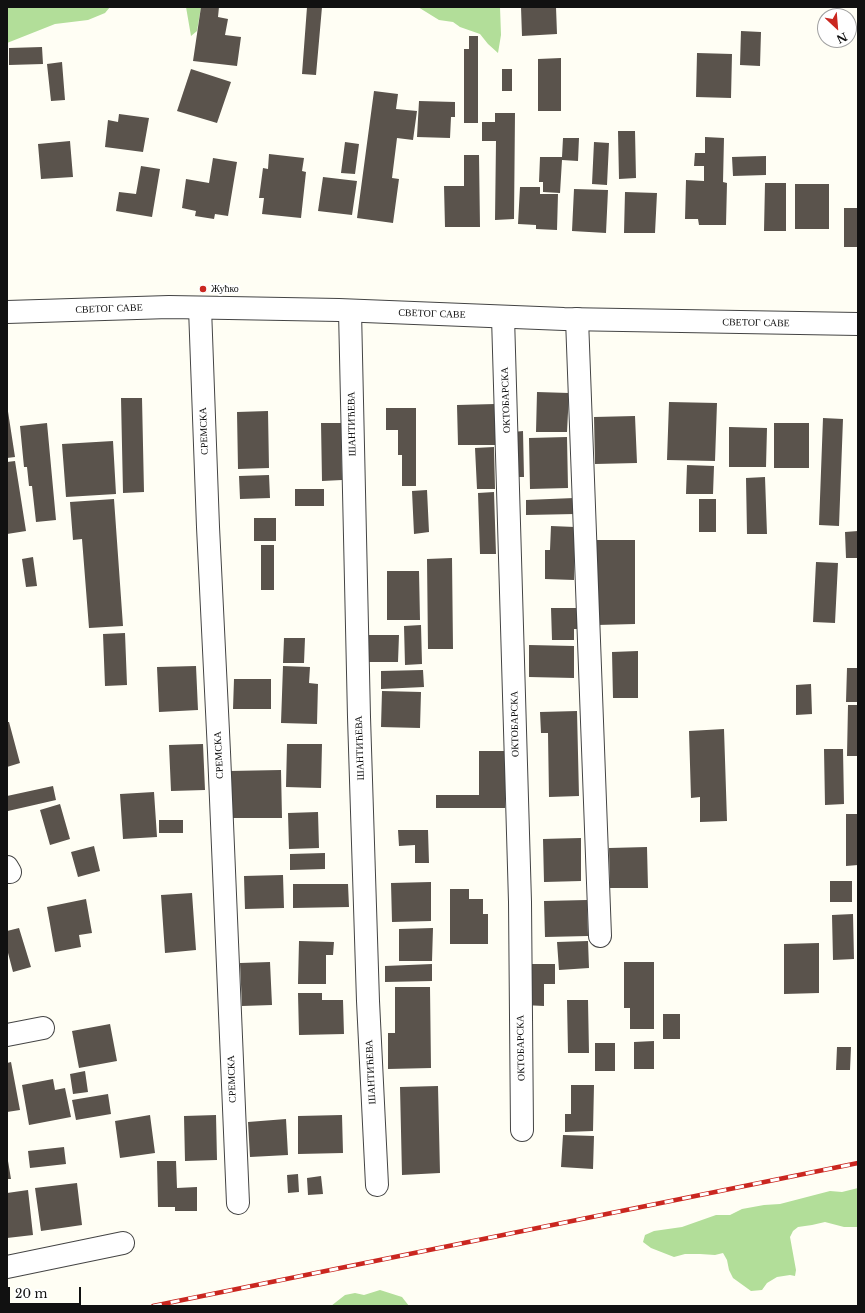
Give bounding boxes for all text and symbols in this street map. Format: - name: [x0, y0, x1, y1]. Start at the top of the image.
- north arrow: [817, 8, 857, 48]
- text: N: [834, 29, 850, 46]
- place label: Жућко: [211, 283, 239, 295]
- marker: Жућко: [198, 284, 208, 294]
- street label: СВЕТОГ САВЕ: [75, 302, 143, 316]
- street label: СВЕТОГ САВЕ: [398, 307, 466, 321]
- street label: СВЕТОГ САВЕ: [722, 316, 790, 330]
- street label: ОКТОБАРСКА: [499, 367, 513, 433]
- street label: ШАНТИЋЕВА: [345, 392, 359, 456]
- street label: СРЕМСКА: [197, 407, 211, 455]
- street label: ОКТОБАРСКА: [508, 691, 522, 757]
- street label: ШАНТИЋЕВА: [353, 715, 367, 781]
- street label: СРЕМСКА: [212, 731, 226, 779]
- street label: ОКТОБАРСКА: [514, 1015, 528, 1081]
- street label: ШАНТИЋЕВА: [363, 1039, 379, 1105]
- street label: СРЕМСКА: [225, 1055, 239, 1103]
- scale bar: [10, 1279, 83, 1305]
- text: 20 m: [15, 1286, 47, 1301]

